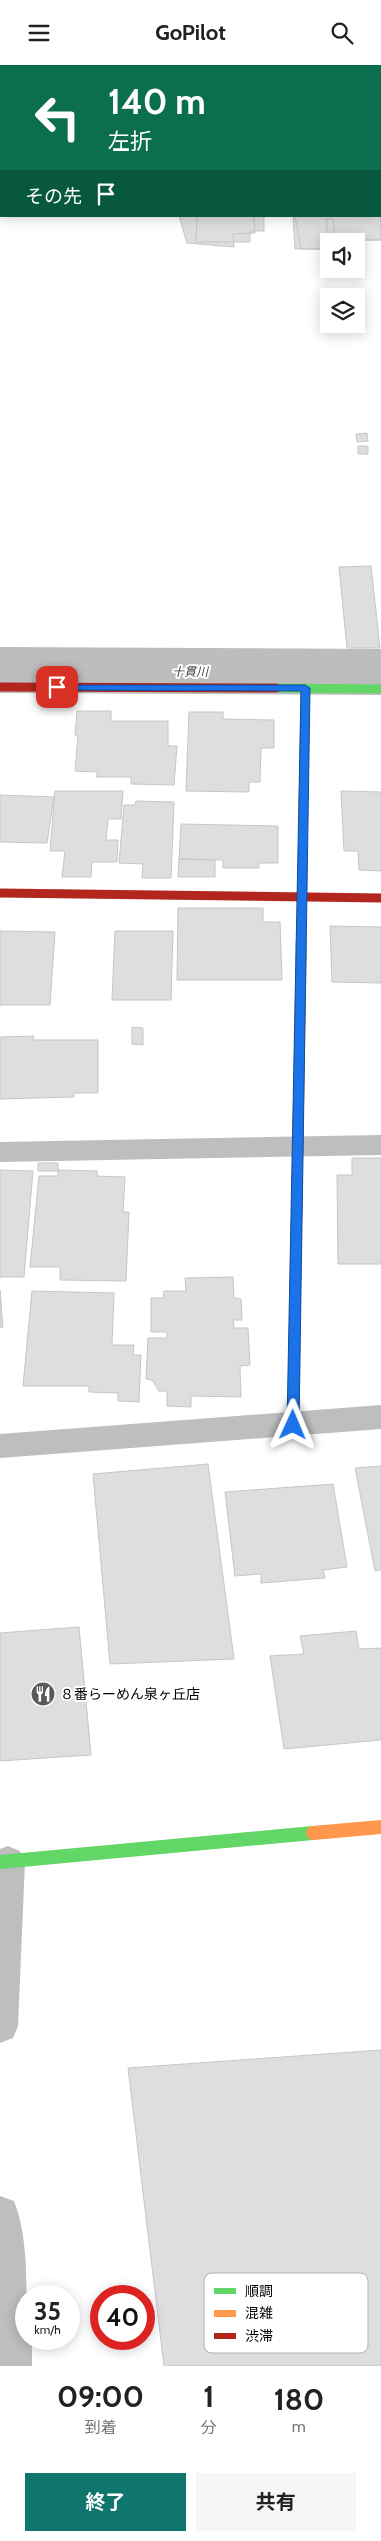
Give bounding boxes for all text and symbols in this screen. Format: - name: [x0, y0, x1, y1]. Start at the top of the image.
- icon: menu: [25, 19, 53, 47]
- text: GoPilot: [155, 19, 226, 46]
- icon: search: [328, 19, 356, 47]
- text: 140 m: [108, 80, 206, 123]
- icon: left: [25, 85, 90, 150]
- text: 左折: [108, 128, 152, 155]
- icon: arrive: [92, 180, 120, 208]
- text: その先: [25, 185, 82, 208]
- map controls: [320, 233, 365, 333]
- button: sound: [320, 233, 365, 278]
- button: layers: [320, 288, 365, 333]
- water label: 十貫川: [172, 664, 210, 679]
- pin: [36, 666, 78, 708]
- icon: arrive: [43, 673, 71, 701]
- position arrow: [266, 1398, 318, 1450]
- restaurant icon: ８番らーめん泉ヶ丘店: [30, 1681, 56, 1707]
- place label: ８番らーめん泉ヶ丘店: [60, 1685, 200, 1703]
- legend: [204, 2273, 368, 2353]
- text: 順調: [245, 2282, 273, 2300]
- speed limit sign: 40: [90, 2285, 155, 2350]
- text: 35: [34, 2296, 61, 2326]
- text: 混雑: [245, 2304, 273, 2322]
- text: km/h: [34, 2322, 61, 2337]
- text: 渋滞: [245, 2327, 273, 2345]
- text: 09:00: [57, 2378, 144, 2415]
- text: 1: [203, 2378, 214, 2415]
- text: 180: [274, 2381, 324, 2418]
- text: m: [292, 2417, 306, 2436]
- text: 到着: [84, 2418, 116, 2437]
- text: 分: [201, 2418, 217, 2437]
- button: 終了: [25, 2473, 186, 2531]
- button: 共有: [196, 2473, 356, 2531]

